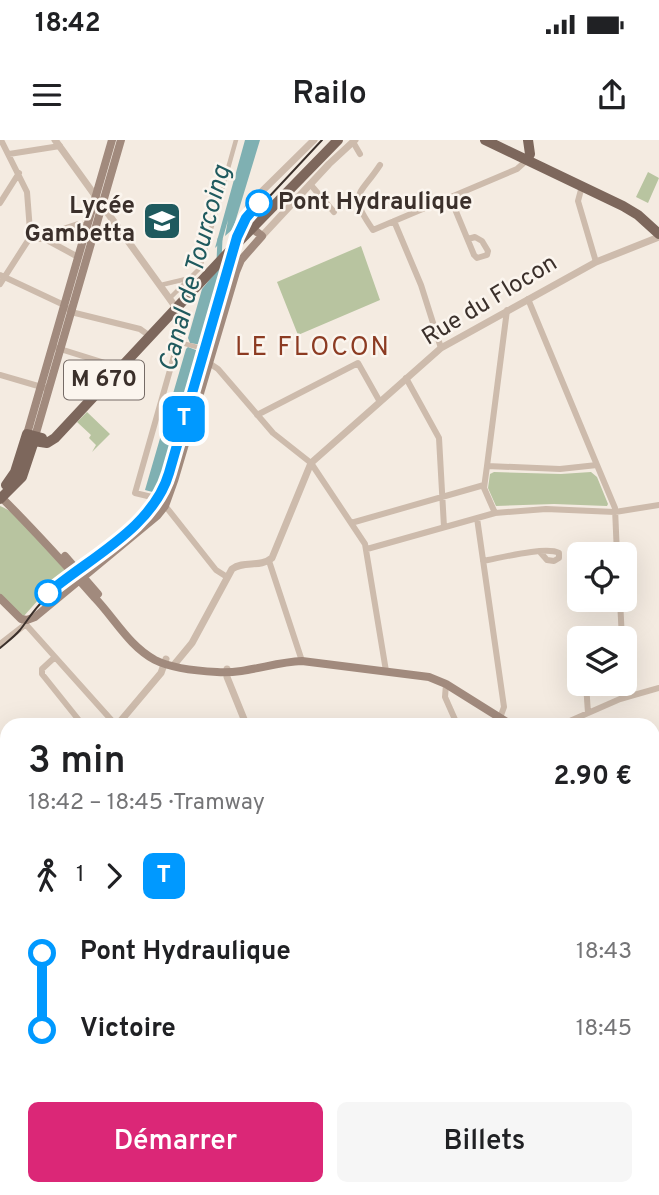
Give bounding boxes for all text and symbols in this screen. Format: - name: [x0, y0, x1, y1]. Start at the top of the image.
- text: 18:42: [35, 8, 101, 41]
- text: Railo: [292, 75, 367, 115]
- icon: menu: [28, 76, 66, 114]
- icon: share: [593, 76, 631, 114]
- water label: Canal de Tourcoing: [153, 161, 240, 376]
- place label: Pont Hydraulique: [278, 188, 472, 218]
- marker: Pont Hydraulique: [246, 190, 272, 216]
- place label: Lycée Gambetta: [25, 192, 135, 250]
- school or university icon: Lycée Gambetta: [141, 200, 183, 242]
- street label: Rue du Flocon: [417, 249, 563, 353]
- district label: LE FLOCON: [235, 332, 391, 365]
- road number: M 670: [64, 360, 144, 400]
- line badge: T: [161, 396, 207, 442]
- text: T: [177, 404, 191, 434]
- map controls: [567, 542, 637, 696]
- button: locate: [567, 542, 637, 612]
- unlabelled marker: [35, 580, 61, 606]
- button: layers: [567, 626, 637, 696]
- text: 3 min: [28, 738, 126, 787]
- text: 2.90 €: [554, 761, 632, 794]
- text: 18:42 – 18:45 · Tramway: [28, 789, 265, 818]
- icon: walk: [28, 857, 66, 895]
- icon: forward: [95, 857, 133, 895]
- text: 1: [76, 861, 85, 890]
- text: T: [157, 861, 171, 891]
- text: Pont Hydraulique: [80, 936, 291, 969]
- text: 18:43: [576, 938, 632, 967]
- text: Victoire: [80, 1013, 176, 1046]
- text: 18:45: [576, 1015, 632, 1044]
- button: Démarrer: [28, 1102, 323, 1182]
- button: Billets: [337, 1102, 632, 1182]

